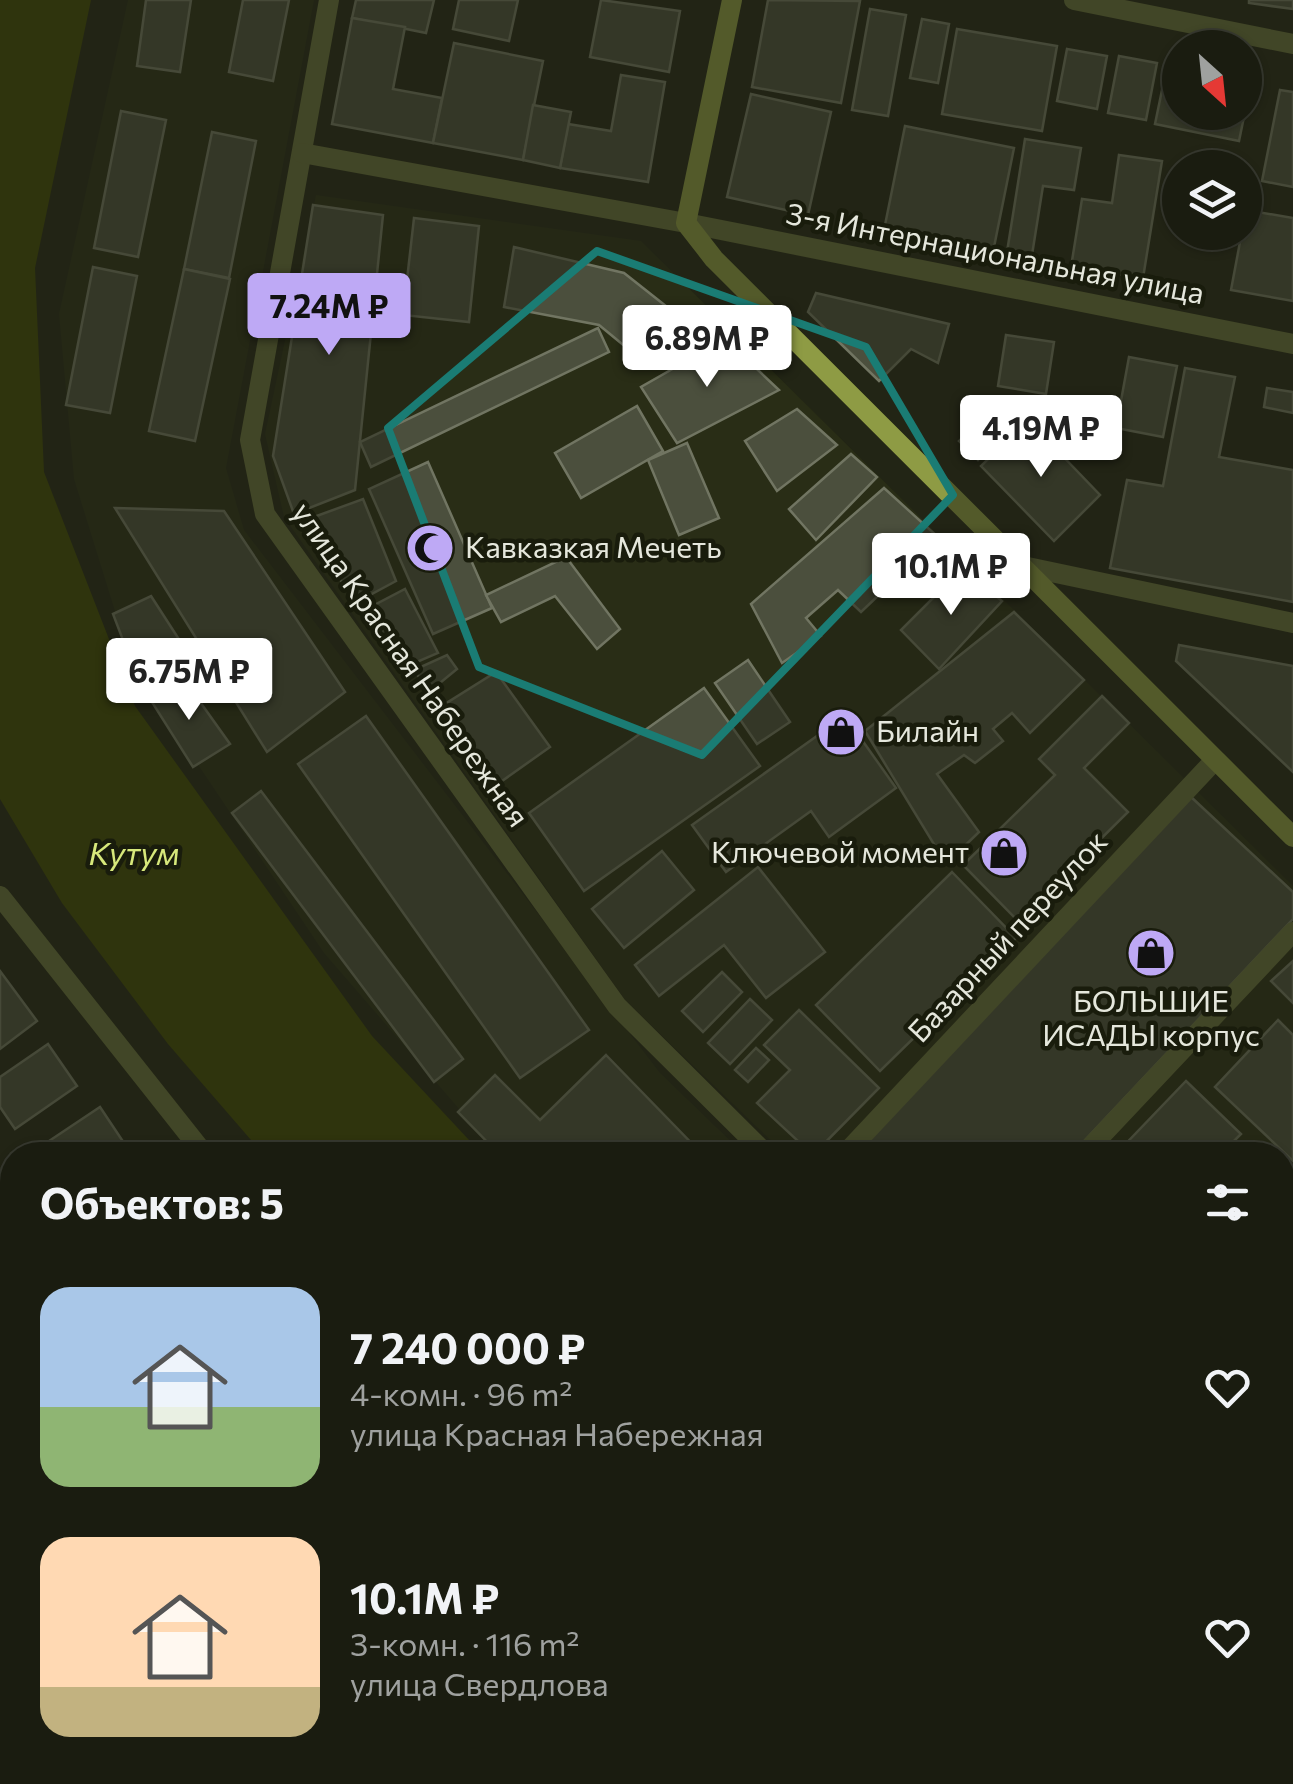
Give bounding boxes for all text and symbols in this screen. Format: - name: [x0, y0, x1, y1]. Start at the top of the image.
- north arrow: [1162, 30, 1262, 130]
- map controls: [1162, 30, 1262, 250]
- button: layers: [1162, 150, 1262, 250]
- street label: 3-я Интернациональная улица: [783, 193, 1208, 310]
- pin: 7.24M ₽: [237, 273, 421, 358]
- text: 7.24M ₽: [270, 285, 388, 325]
- pin: 6.89M ₽: [615, 305, 799, 390]
- text: 6.89M ₽: [645, 317, 769, 357]
- pin: 4.19M ₽: [949, 395, 1133, 480]
- text: 4.19M ₽: [982, 407, 1100, 447]
- street label: улица Красная Набережная: [286, 494, 538, 833]
- mosque icon: Кавказкая Мечеть: [404, 522, 456, 574]
- place label: Кавказкая Мечеть: [465, 527, 722, 564]
- pin: 10.1M ₽: [859, 533, 1043, 618]
- text: 10.1M ₽: [894, 545, 1008, 585]
- pin: 6.75M ₽: [97, 638, 281, 723]
- text: 6.75M ₽: [128, 650, 250, 690]
- shop icon: Билайн: [815, 706, 867, 758]
- place label: Билайн: [876, 711, 979, 748]
- street label: Базарный переулок: [899, 822, 1114, 1049]
- shop icon: Ключевой момент: [978, 827, 1030, 879]
- water label: Кутум: [89, 832, 179, 872]
- place label: Ключевой момент: [711, 832, 969, 869]
- shop icon: БОЛЬШИЕ ИСАДЫ корпус: [1125, 927, 1177, 979]
- place label: БОЛЬШИЕ ИСАДЫ корпус: [1042, 981, 1260, 1052]
- icon: filters: [1200, 1175, 1255, 1230]
- text: Объектов: 5: [40, 1176, 284, 1228]
- text: 7 240 000 ₽: [350, 1321, 586, 1373]
- icon: home: [120, 1327, 240, 1447]
- icon: heart: [1200, 1360, 1255, 1415]
- text: 4-комн. · 96 m²: [350, 1373, 572, 1413]
- text: улица Красная Набережная: [350, 1413, 763, 1453]
- text: 10.1M ₽: [350, 1571, 500, 1623]
- icon: home: [120, 1577, 240, 1697]
- icon: heart: [1200, 1610, 1255, 1665]
- text: 3-комн. · 116 m²: [350, 1623, 579, 1663]
- text: улица Свердлова: [350, 1663, 609, 1703]

